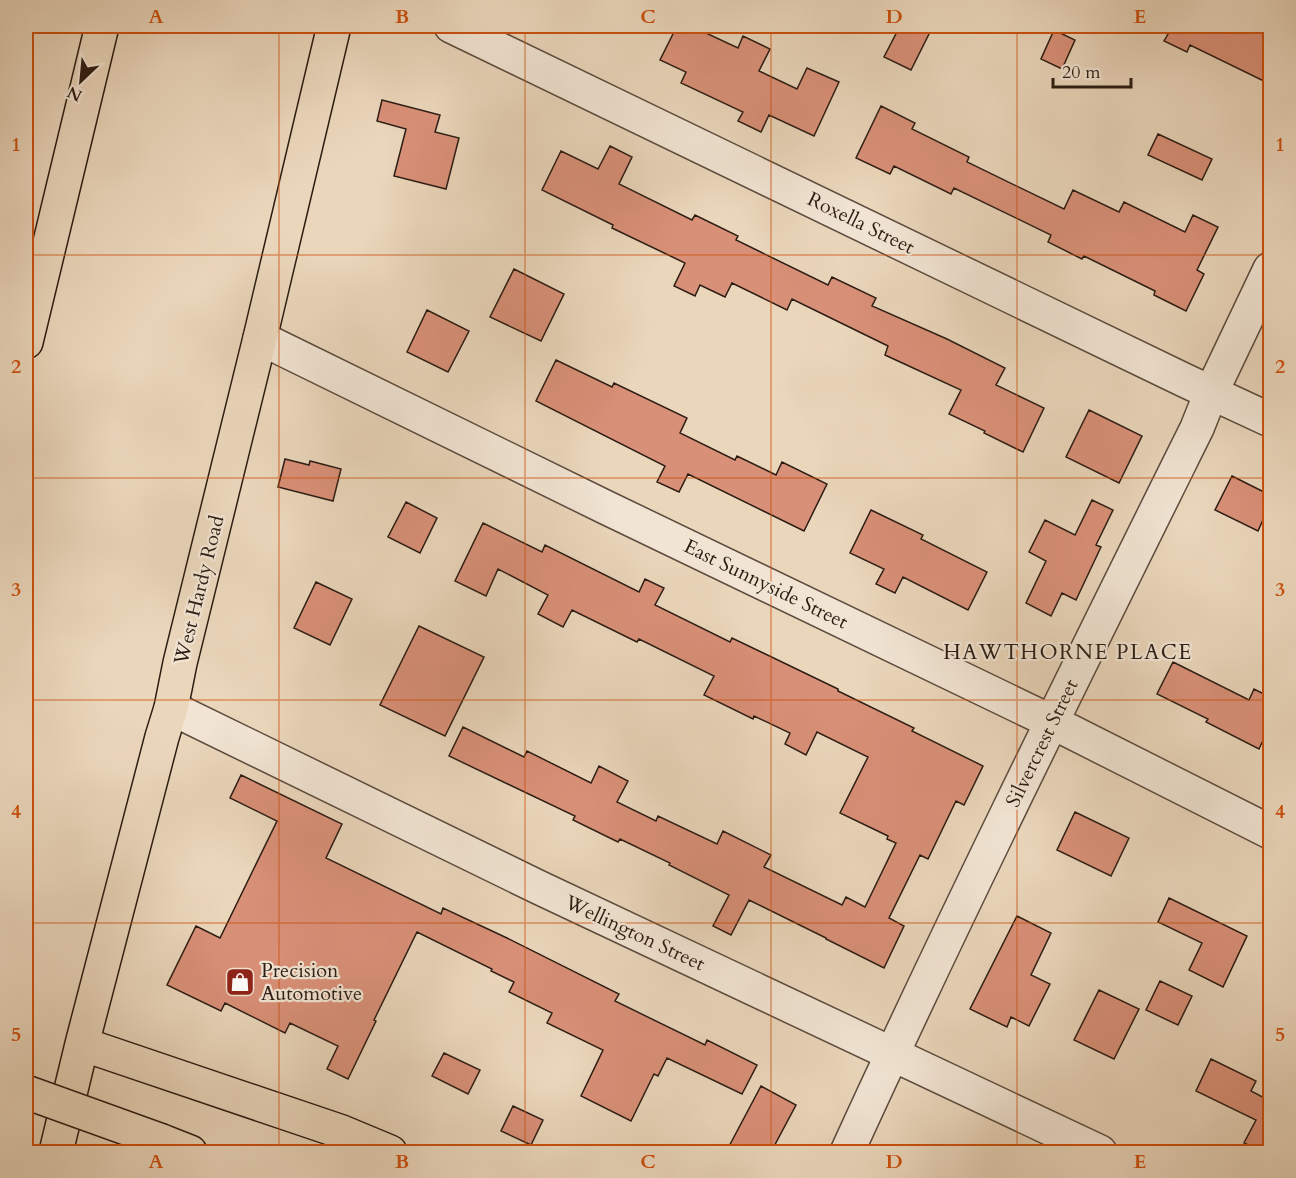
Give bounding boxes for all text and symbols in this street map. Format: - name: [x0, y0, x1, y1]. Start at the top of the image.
- text: A: [148, 3, 164, 30]
- text: B: [395, 3, 409, 30]
- text: C: [640, 3, 656, 30]
- text: D: [885, 3, 903, 30]
- text: E: [1134, 3, 1146, 30]
- north arrow: [51, 51, 111, 111]
- scale bar: [1053, 51, 1131, 89]
- text: 20 m: [1062, 60, 1101, 85]
- text: N: [64, 81, 86, 107]
- text: 1: [11, 131, 21, 158]
- text: 1: [1275, 131, 1285, 158]
- street label: Roxella Street: [803, 185, 920, 261]
- text: 2: [11, 353, 21, 380]
- text: 2: [1275, 353, 1285, 380]
- street label: West Hardy Road: [167, 512, 231, 668]
- street label: East Sunnyside Street: [680, 533, 853, 636]
- text: 3: [11, 576, 21, 603]
- text: 3: [1275, 576, 1285, 603]
- district label: HAWTHORNE PLACE: [943, 638, 1193, 667]
- street label: Silvercrest Street: [999, 674, 1085, 811]
- text: 4: [11, 798, 21, 825]
- text: 4: [1275, 798, 1285, 825]
- street label: Wellington Street: [560, 888, 710, 978]
- place label: Precision Automotive: [261, 957, 362, 1007]
- shop icon: Precision Automotive: [224, 966, 256, 998]
- text: 5: [11, 1021, 21, 1048]
- text: 5: [1275, 1021, 1285, 1048]
- text: A: [148, 1148, 164, 1175]
- text: B: [395, 1148, 409, 1175]
- text: C: [640, 1148, 656, 1175]
- text: D: [885, 1148, 903, 1175]
- text: E: [1134, 1148, 1146, 1175]

